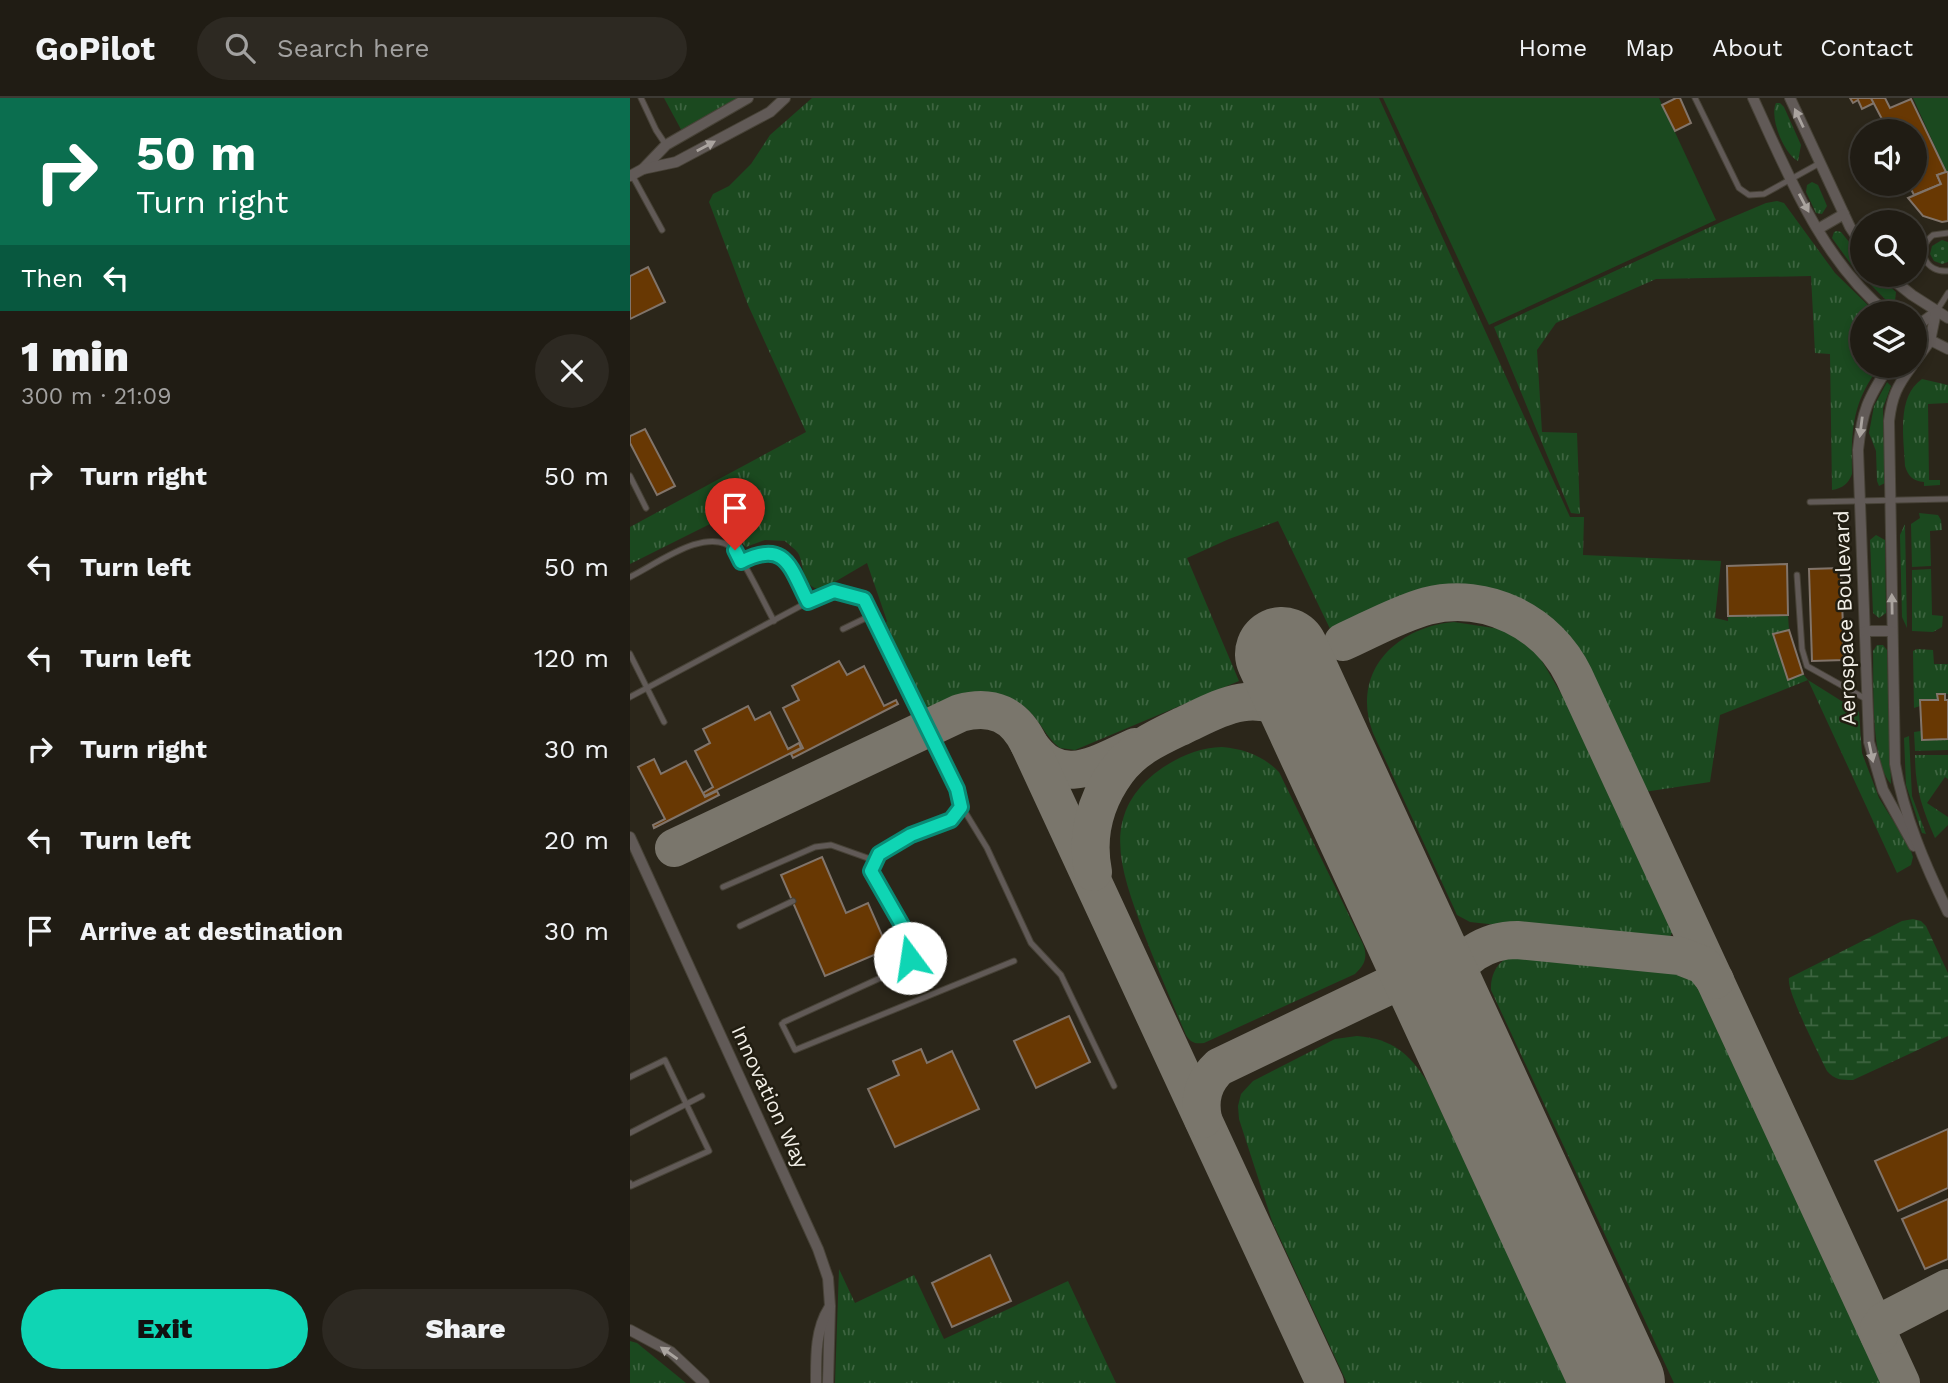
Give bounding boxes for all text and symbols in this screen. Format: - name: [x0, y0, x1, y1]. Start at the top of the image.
- search box: [197, 17, 687, 80]
- text: GoPilot: [35, 29, 155, 68]
- icon: search: [221, 29, 259, 67]
- text: Search here: [277, 33, 429, 63]
- text: Home: [1519, 34, 1587, 62]
- text: Map: [1625, 34, 1674, 62]
- text: About: [1712, 34, 1782, 62]
- text: Contact: [1820, 34, 1913, 62]
- one-way arrow: [1794, 108, 1805, 128]
- map controls: [1850, 119, 1927, 378]
- button: sound: [1850, 119, 1927, 196]
- text: 50 m: [136, 124, 256, 182]
- icon: right: [21, 126, 112, 217]
- one-way arrow: [696, 140, 716, 152]
- text: Turn right: [136, 183, 288, 221]
- one-way arrow: [1798, 194, 1810, 213]
- button: search: [1850, 210, 1927, 287]
- icon: left: [97, 259, 135, 297]
- text: Then: [21, 263, 83, 293]
- button: layers: [1850, 301, 1927, 378]
- text: 1 min: [21, 332, 129, 381]
- button: close: [535, 334, 609, 408]
- text: 300 m · 21:09: [21, 383, 171, 410]
- one-way arrow: [1855, 416, 1866, 438]
- icon: right: [21, 457, 59, 495]
- text: Turn right: [80, 461, 207, 491]
- text: 50 m: [544, 461, 609, 491]
- pin: [705, 478, 765, 550]
- icon: arrive: [716, 489, 754, 527]
- street label: Aerospace Boulevard: [1828, 510, 1861, 726]
- icon: left: [21, 548, 59, 586]
- text: Turn left: [80, 552, 191, 582]
- text: 50 m: [544, 552, 609, 582]
- one-way arrow: [1886, 592, 1898, 614]
- icon: left: [21, 639, 59, 677]
- text: Turn left: [80, 643, 191, 673]
- text: 120 m: [534, 643, 609, 673]
- icon: right: [21, 730, 59, 768]
- text: Turn right: [80, 734, 207, 764]
- text: 30 m: [544, 734, 609, 764]
- one-way arrow: [1866, 741, 1877, 763]
- icon: left: [21, 821, 59, 859]
- text: Turn left: [80, 825, 191, 855]
- text: 20 m: [544, 825, 609, 855]
- icon: arrive: [21, 912, 59, 950]
- text: Arrive at destination: [80, 916, 343, 946]
- text: 30 m: [544, 916, 609, 946]
- position arrow: [873, 921, 947, 995]
- street label: Innovation Way: [726, 1021, 815, 1172]
- button: Exit: [21, 1289, 308, 1369]
- button: Share: [322, 1289, 609, 1369]
- one-way arrow: [660, 1346, 678, 1360]

